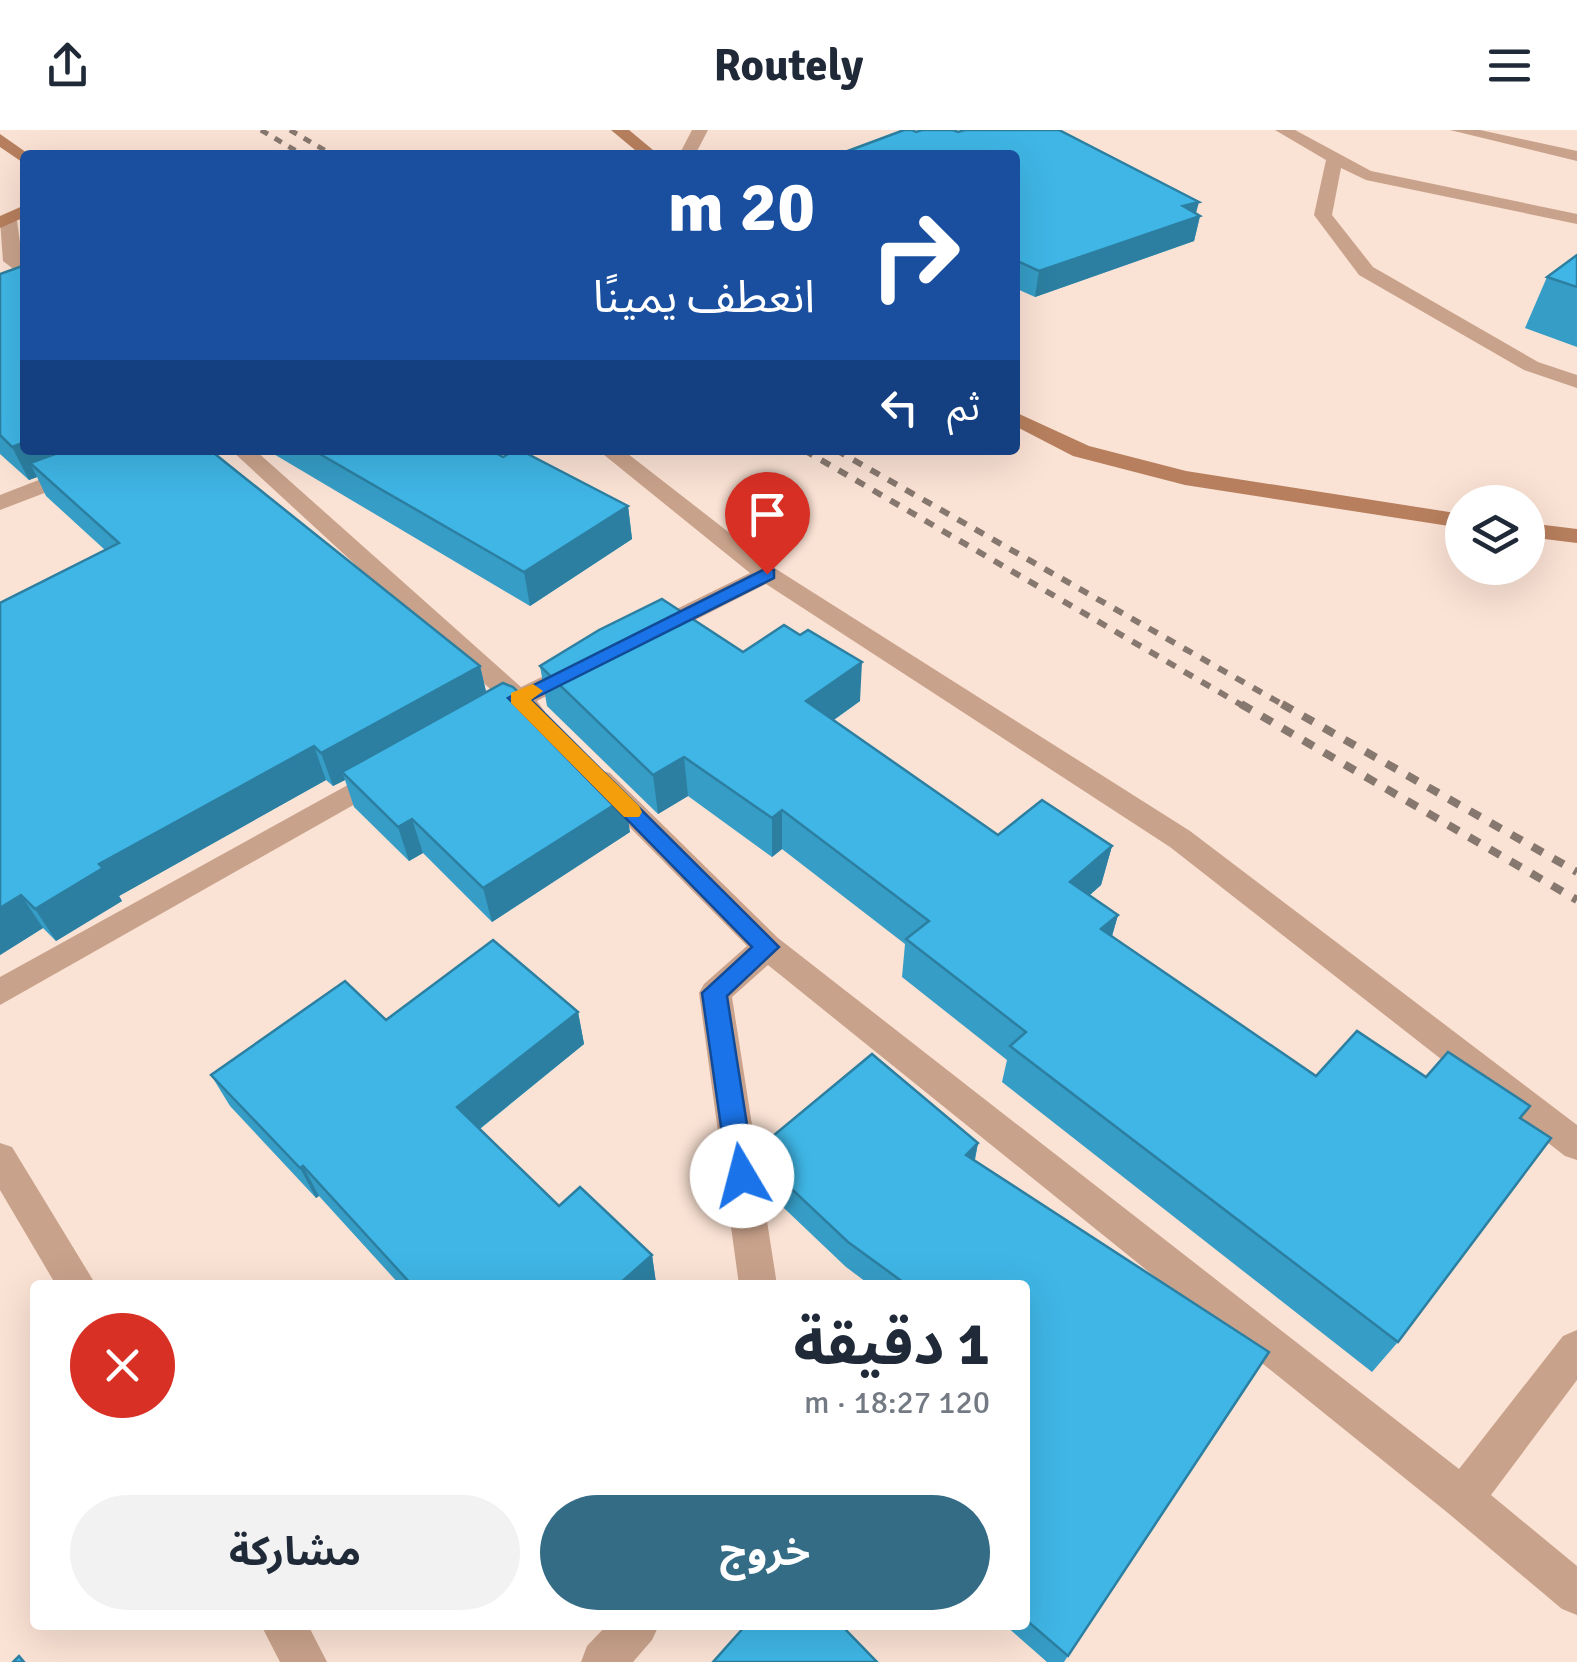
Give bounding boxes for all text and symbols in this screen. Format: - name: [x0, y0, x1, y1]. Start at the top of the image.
- icon: share: [40, 38, 95, 93]
- text: Routely: [714, 38, 863, 93]
- icon: menu: [1482, 38, 1537, 93]
- text: 20 m: [667, 164, 815, 250]
- icon: right: [850, 190, 980, 320]
- text: انعطف يمينًا: [593, 270, 815, 325]
- icon: left: [872, 380, 927, 435]
- text: ثم: [947, 384, 980, 431]
- pin: [725, 472, 810, 575]
- map controls: [1445, 485, 1545, 585]
- button: layers: [1445, 485, 1545, 585]
- icon: arrive: [740, 487, 795, 542]
- position arrow: [690, 1124, 794, 1228]
- text: 1 دقيقة: [793, 1308, 990, 1382]
- button: close: [70, 1313, 175, 1418]
- text: 120 m · 18:27: [804, 1383, 990, 1422]
- button: مشاركة: [70, 1495, 520, 1610]
- button: خروج: [540, 1495, 990, 1610]

